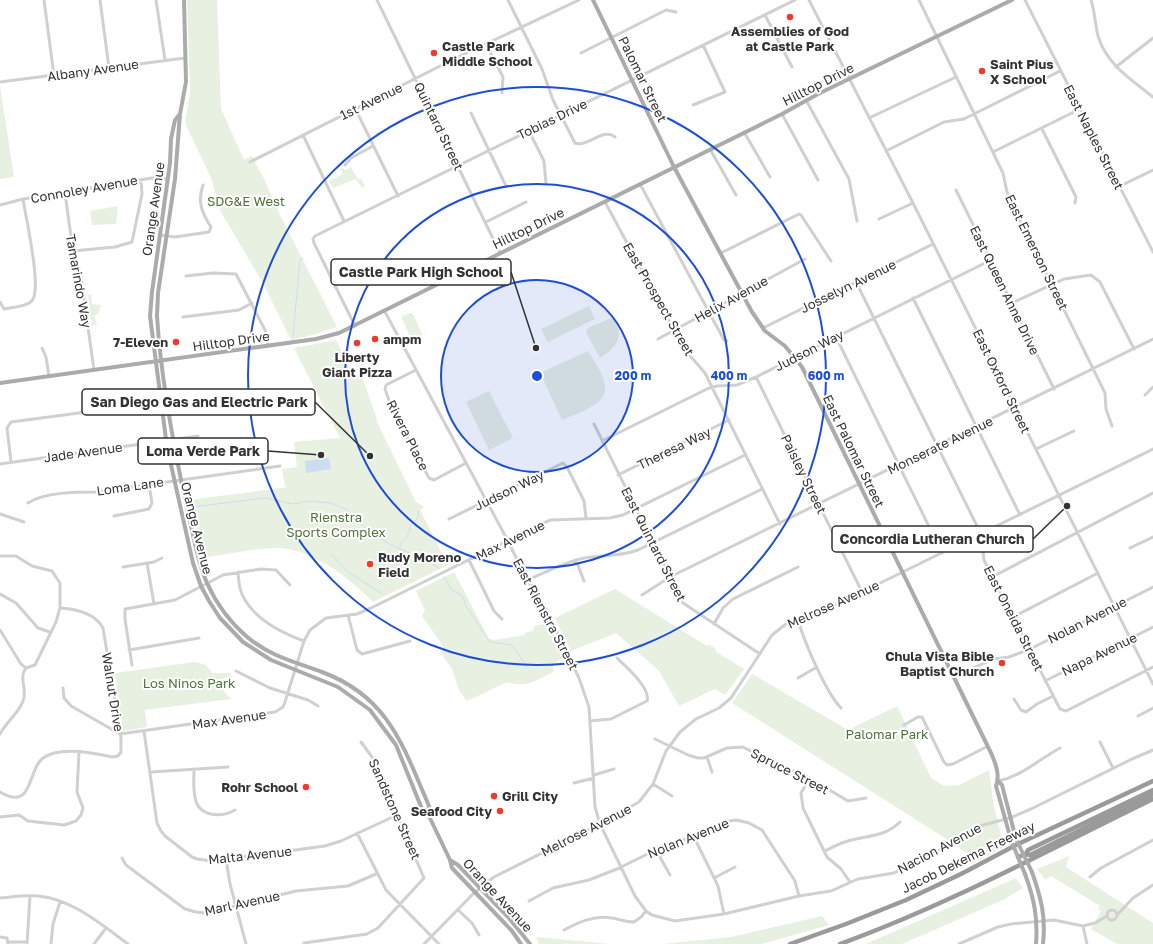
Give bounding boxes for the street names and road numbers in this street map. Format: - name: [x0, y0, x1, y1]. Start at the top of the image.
- street label: Palomar Street: [615, 34, 671, 124]
- street label: Albany Avenue: [46, 56, 140, 84]
- street label: Hilltop Drive: [780, 59, 856, 109]
- street label: 1st Avenue: [337, 79, 405, 123]
- street label: Quintard Street: [411, 79, 467, 173]
- street label: East Naples Street: [1061, 82, 1127, 192]
- street label: Tobias Drive: [514, 95, 590, 143]
- street label: Orange Avenue: [138, 161, 168, 257]
- street label: Connoley Avenue: [29, 172, 139, 206]
- street label: East Emerson Street: [1002, 191, 1072, 313]
- street label: Hilltop Drive: [489, 204, 567, 252]
- street label: East Queen Anne Drive: [967, 223, 1043, 357]
- street label: Tamarindo Way: [63, 233, 95, 330]
- street label: East Prospect Street: [620, 239, 698, 359]
- street label: Josselyn Avenue: [797, 256, 899, 316]
- street label: Helix Avenue: [692, 272, 770, 326]
- street label: Judson Way: [772, 325, 847, 374]
- street label: East Oxford Street: [970, 326, 1034, 436]
- street label: Hilltop Drive: [191, 328, 271, 354]
- street label: East Palomar Street: [820, 392, 888, 510]
- street label: Rivera Place: [383, 397, 433, 473]
- street label: Monserate Avenue: [885, 413, 995, 477]
- street label: Theresa Way: [635, 423, 714, 473]
- street label: Paisley Street: [778, 432, 830, 516]
- street label: Jade Avenue: [43, 439, 123, 465]
- street label: Judson Way: [472, 466, 547, 514]
- street label: Loma Lane: [95, 473, 165, 499]
- street label: Orange Avenue: [178, 480, 216, 576]
- street label: East Quintard Street: [618, 484, 690, 604]
- street label: Max Avenue: [473, 516, 547, 564]
- street label: East Rienstra Street: [510, 555, 582, 673]
- street label: East Oneida Street: [980, 563, 1048, 673]
- street label: Melrose Avenue: [784, 577, 882, 631]
- street label: Nolan Avenue: [1045, 593, 1129, 647]
- street label: Napa Avenue: [1059, 629, 1139, 679]
- street label: Walnut Drive: [99, 651, 127, 733]
- street label: Max Avenue: [191, 706, 267, 732]
- street label: Spruce Street: [748, 744, 832, 798]
- street label: Sandstone Street: [366, 756, 424, 862]
- street label: Melrose Avenue: [538, 800, 634, 860]
- street label: Nolan Avenue: [645, 814, 731, 862]
- street label: Jacob Dekema Freeway: [899, 817, 1038, 896]
- street label: Nacion Avenue: [894, 819, 984, 877]
- street label: Malta Avenue: [207, 843, 293, 867]
- street label: Orange Avenue: [460, 855, 536, 935]
- street label: Marl Avenue: [203, 887, 281, 919]

